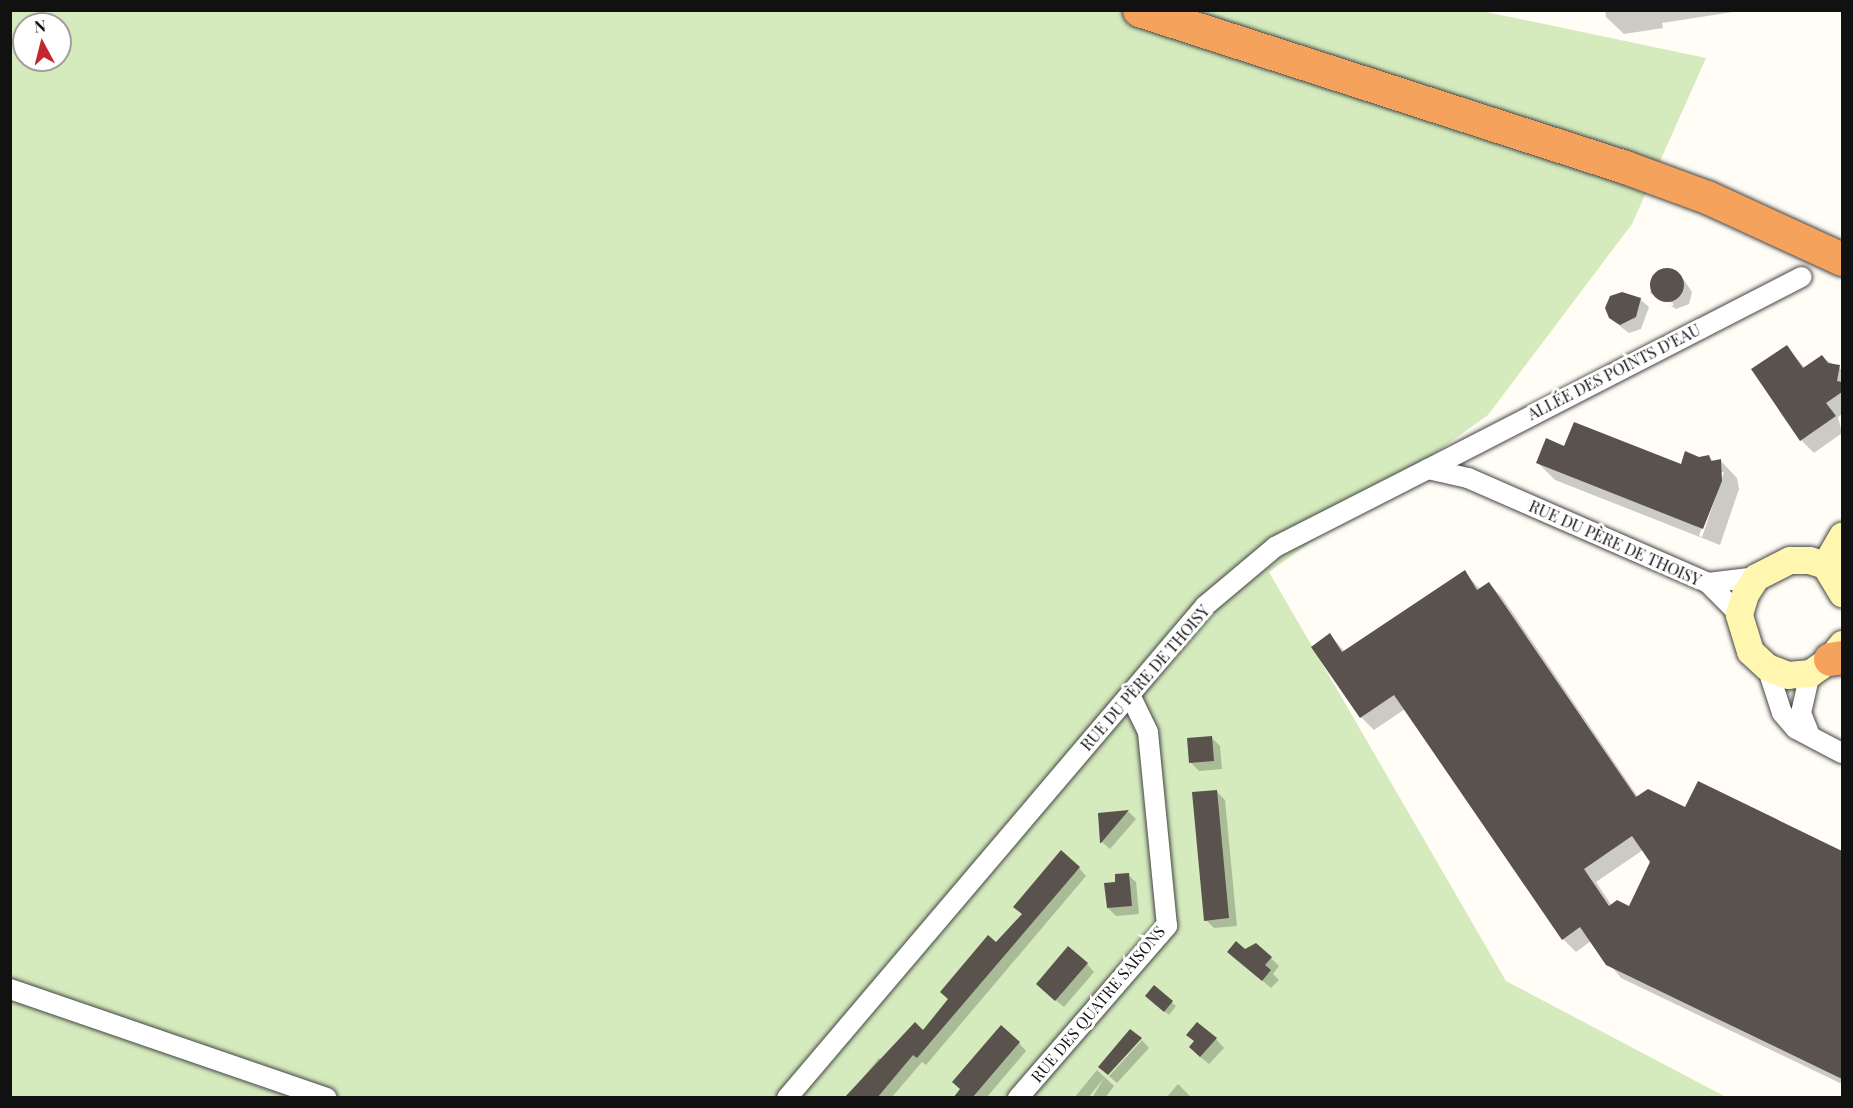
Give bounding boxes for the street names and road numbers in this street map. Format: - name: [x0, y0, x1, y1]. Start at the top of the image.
- street label: ALLÉE DES POINTS D'EAU: [1524, 320, 1704, 424]
- street label: RUE DU PÈRE DE THOISY: [1526, 496, 1704, 590]
- street label: RUE DU PÈRE DE THOISY: [1076, 601, 1214, 755]
- street label: RUE DES QUATRE SAISONS: [1027, 922, 1169, 1086]

